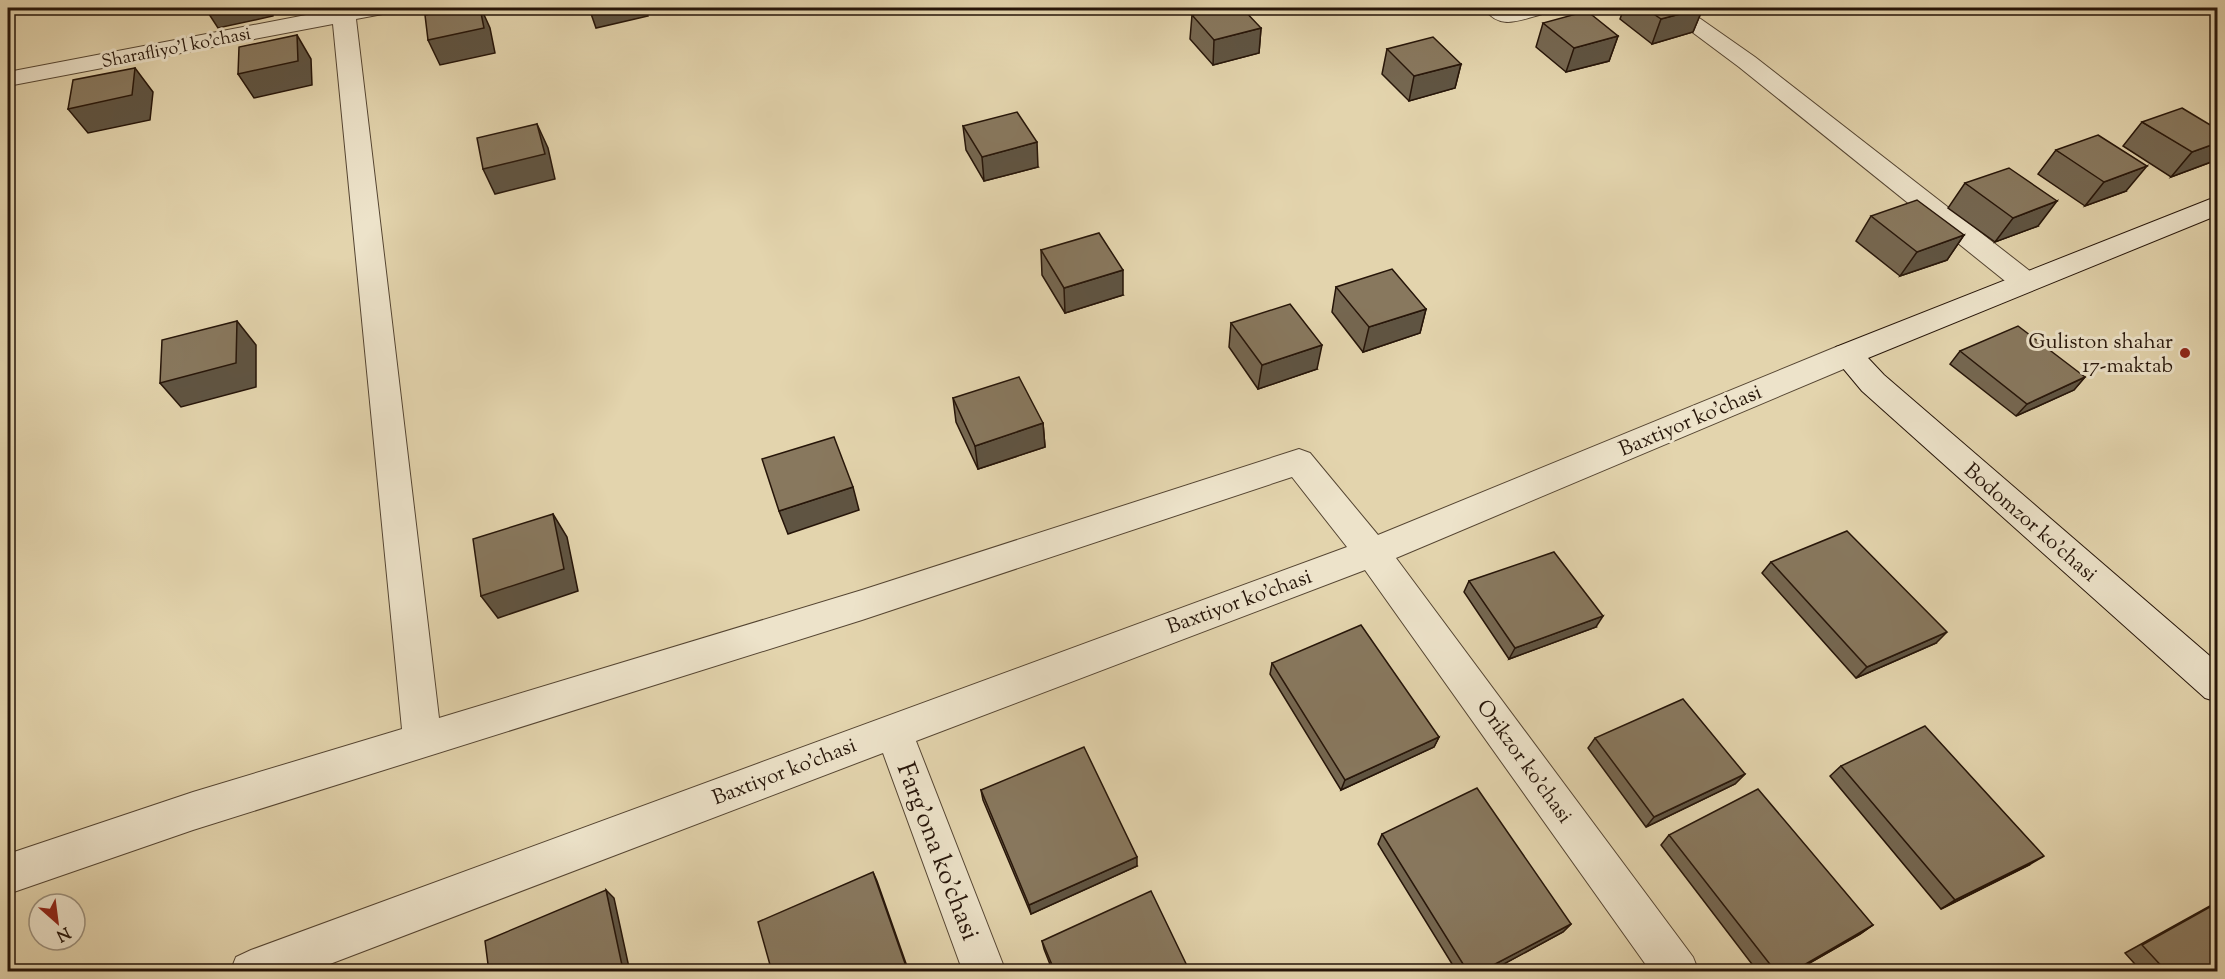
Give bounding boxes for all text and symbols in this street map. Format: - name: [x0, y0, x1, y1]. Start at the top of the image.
- street label: Sharafliyo'l ko'chasi: [99, 22, 253, 76]
- place label: Guliston shahar 17-maktab: [2028, 328, 2173, 382]
- marker: Guliston shahar 17-maktab: [2178, 346, 2192, 360]
- street label: Baxtiyor ko'chasi: [1615, 378, 1767, 465]
- street label: Bodomzor ko'chasi: [1956, 457, 2103, 590]
- street label: Baxtiyor ko'chasi: [1163, 563, 1316, 643]
- street label: Orikzor ko'chasi: [1468, 694, 1579, 830]
- street label: Baxtiyor ko'chasi: [708, 732, 861, 814]
- street label: Farg'ona ko'chasi: [886, 758, 988, 946]
- north arrow: [27, 892, 87, 952]
- text: N: [52, 920, 74, 946]

